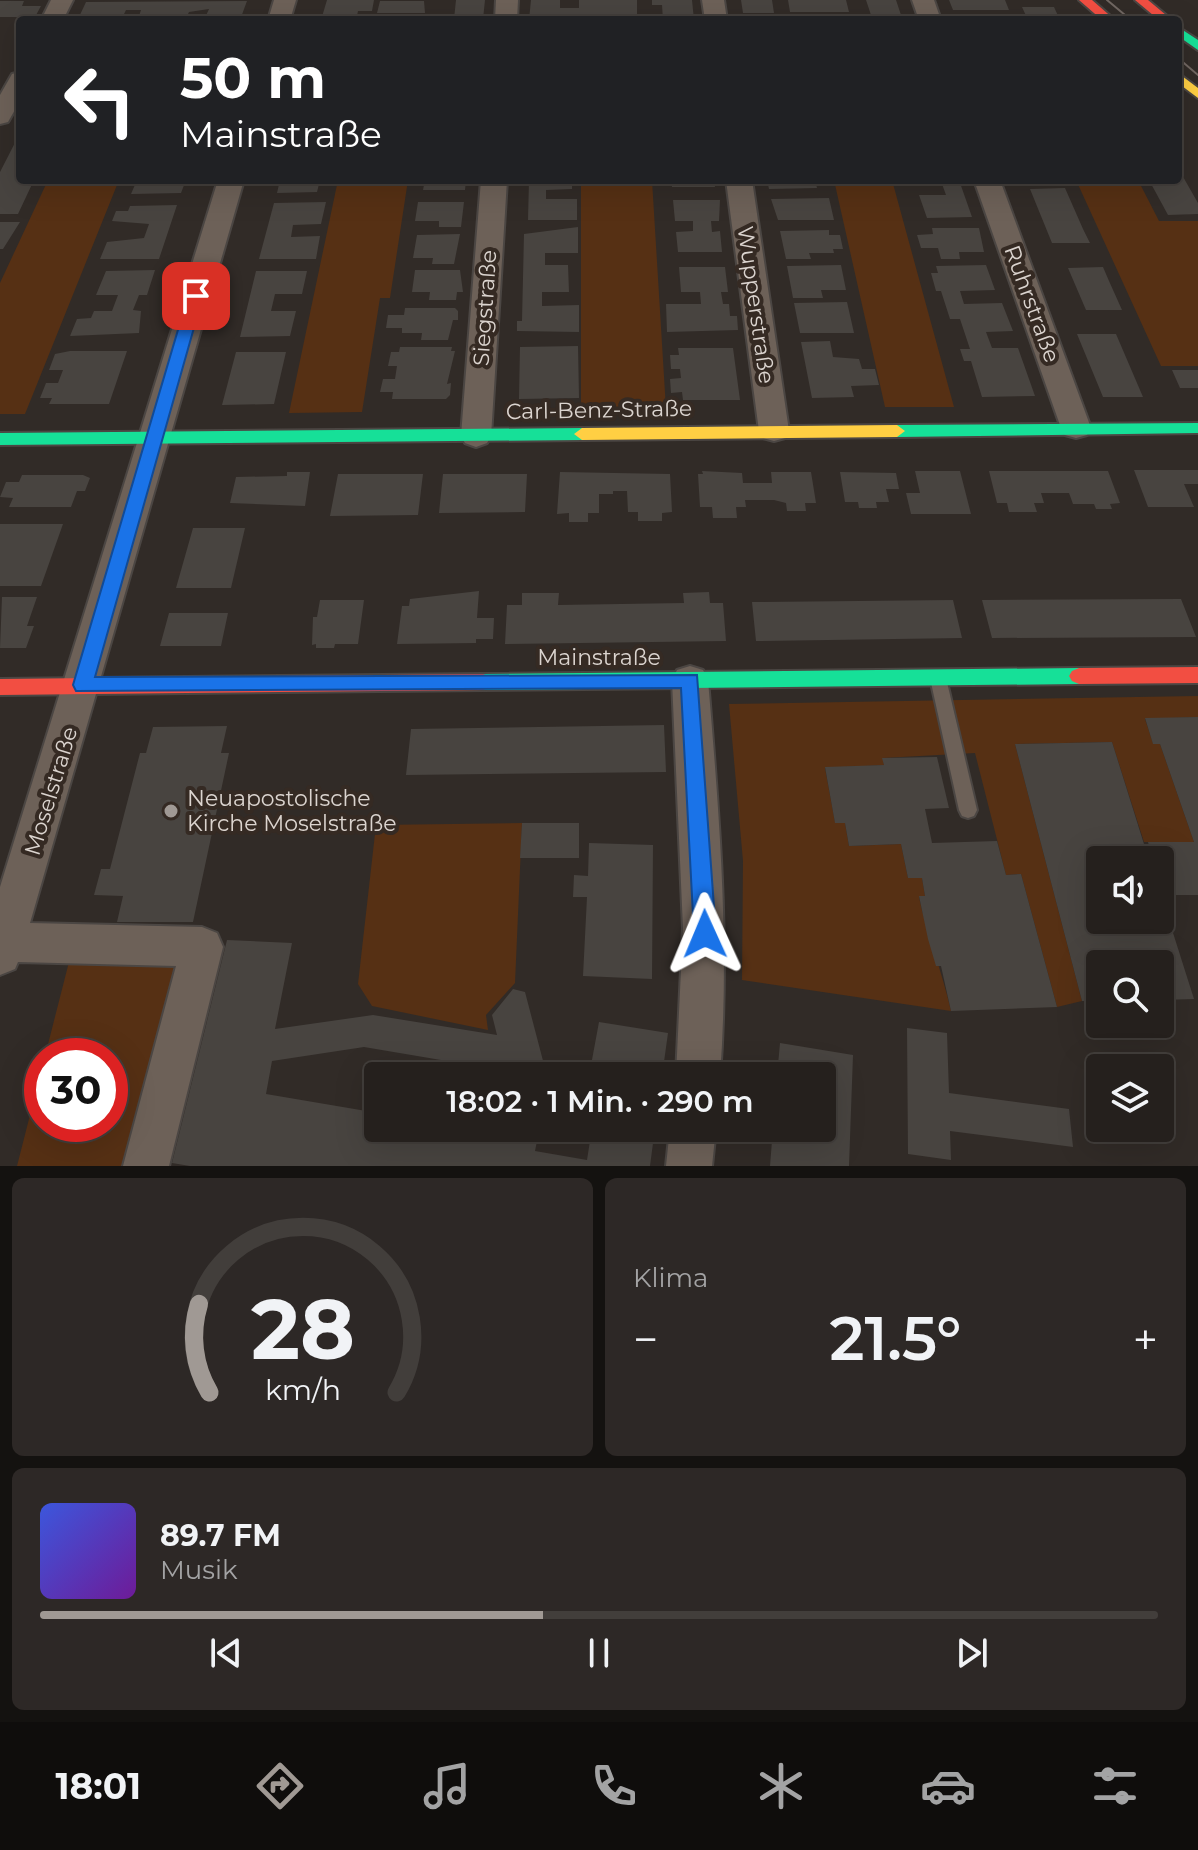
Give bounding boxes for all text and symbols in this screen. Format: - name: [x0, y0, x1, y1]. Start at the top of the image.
- text: 50 m: [180, 44, 326, 112]
- icon: left: [48, 48, 152, 152]
- text: Mainstraße: [180, 112, 382, 156]
- street label: Wupperstraße: [732, 224, 780, 386]
- street label: Ruhrstraße: [998, 242, 1066, 366]
- street label: Siegstraße: [467, 249, 503, 367]
- pin: [162, 262, 230, 330]
- icon: arrive: [174, 274, 218, 318]
- street label: Carl-Benz-Straße: [506, 395, 692, 425]
- street label: Mainstraße: [537, 644, 661, 671]
- street label: Moselstraße: [19, 723, 83, 859]
- place label: Neuapostolische Kirche Moselstraße: [187, 785, 397, 837]
- marker: Neuapostolische Kirche Moselstraße: [162, 802, 180, 820]
- map controls: [1086, 846, 1174, 1142]
- button: sound: [1086, 846, 1174, 934]
- position arrow: [663, 892, 747, 976]
- button: search: [1086, 950, 1174, 1038]
- speed limit sign: 30: [24, 1038, 128, 1142]
- button: layers: [1086, 1054, 1174, 1142]
- text: 18:02 · 1 Min. · 290 m: [446, 1083, 754, 1120]
- text: Klima: [633, 1262, 708, 1294]
- text: 28: [251, 1278, 355, 1380]
- text: 21.5°: [829, 1302, 962, 1375]
- text: −: [633, 1312, 658, 1366]
- text: +: [1133, 1312, 1158, 1366]
- text: km/h: [264, 1372, 341, 1407]
- text: 89.7 FM: [160, 1517, 281, 1554]
- text: Musik: [160, 1554, 238, 1586]
- icon: previous: [204, 1631, 248, 1675]
- icon: pause: [577, 1631, 621, 1675]
- icon: next: [950, 1631, 994, 1675]
- icon: directions: [252, 1758, 308, 1814]
- icon: music: [419, 1758, 475, 1814]
- icon: phone: [586, 1758, 642, 1814]
- icon: climate: [753, 1758, 809, 1814]
- icon: car: [920, 1758, 976, 1814]
- icon: filters: [1087, 1758, 1143, 1814]
- text: 18:01: [55, 1764, 141, 1808]

